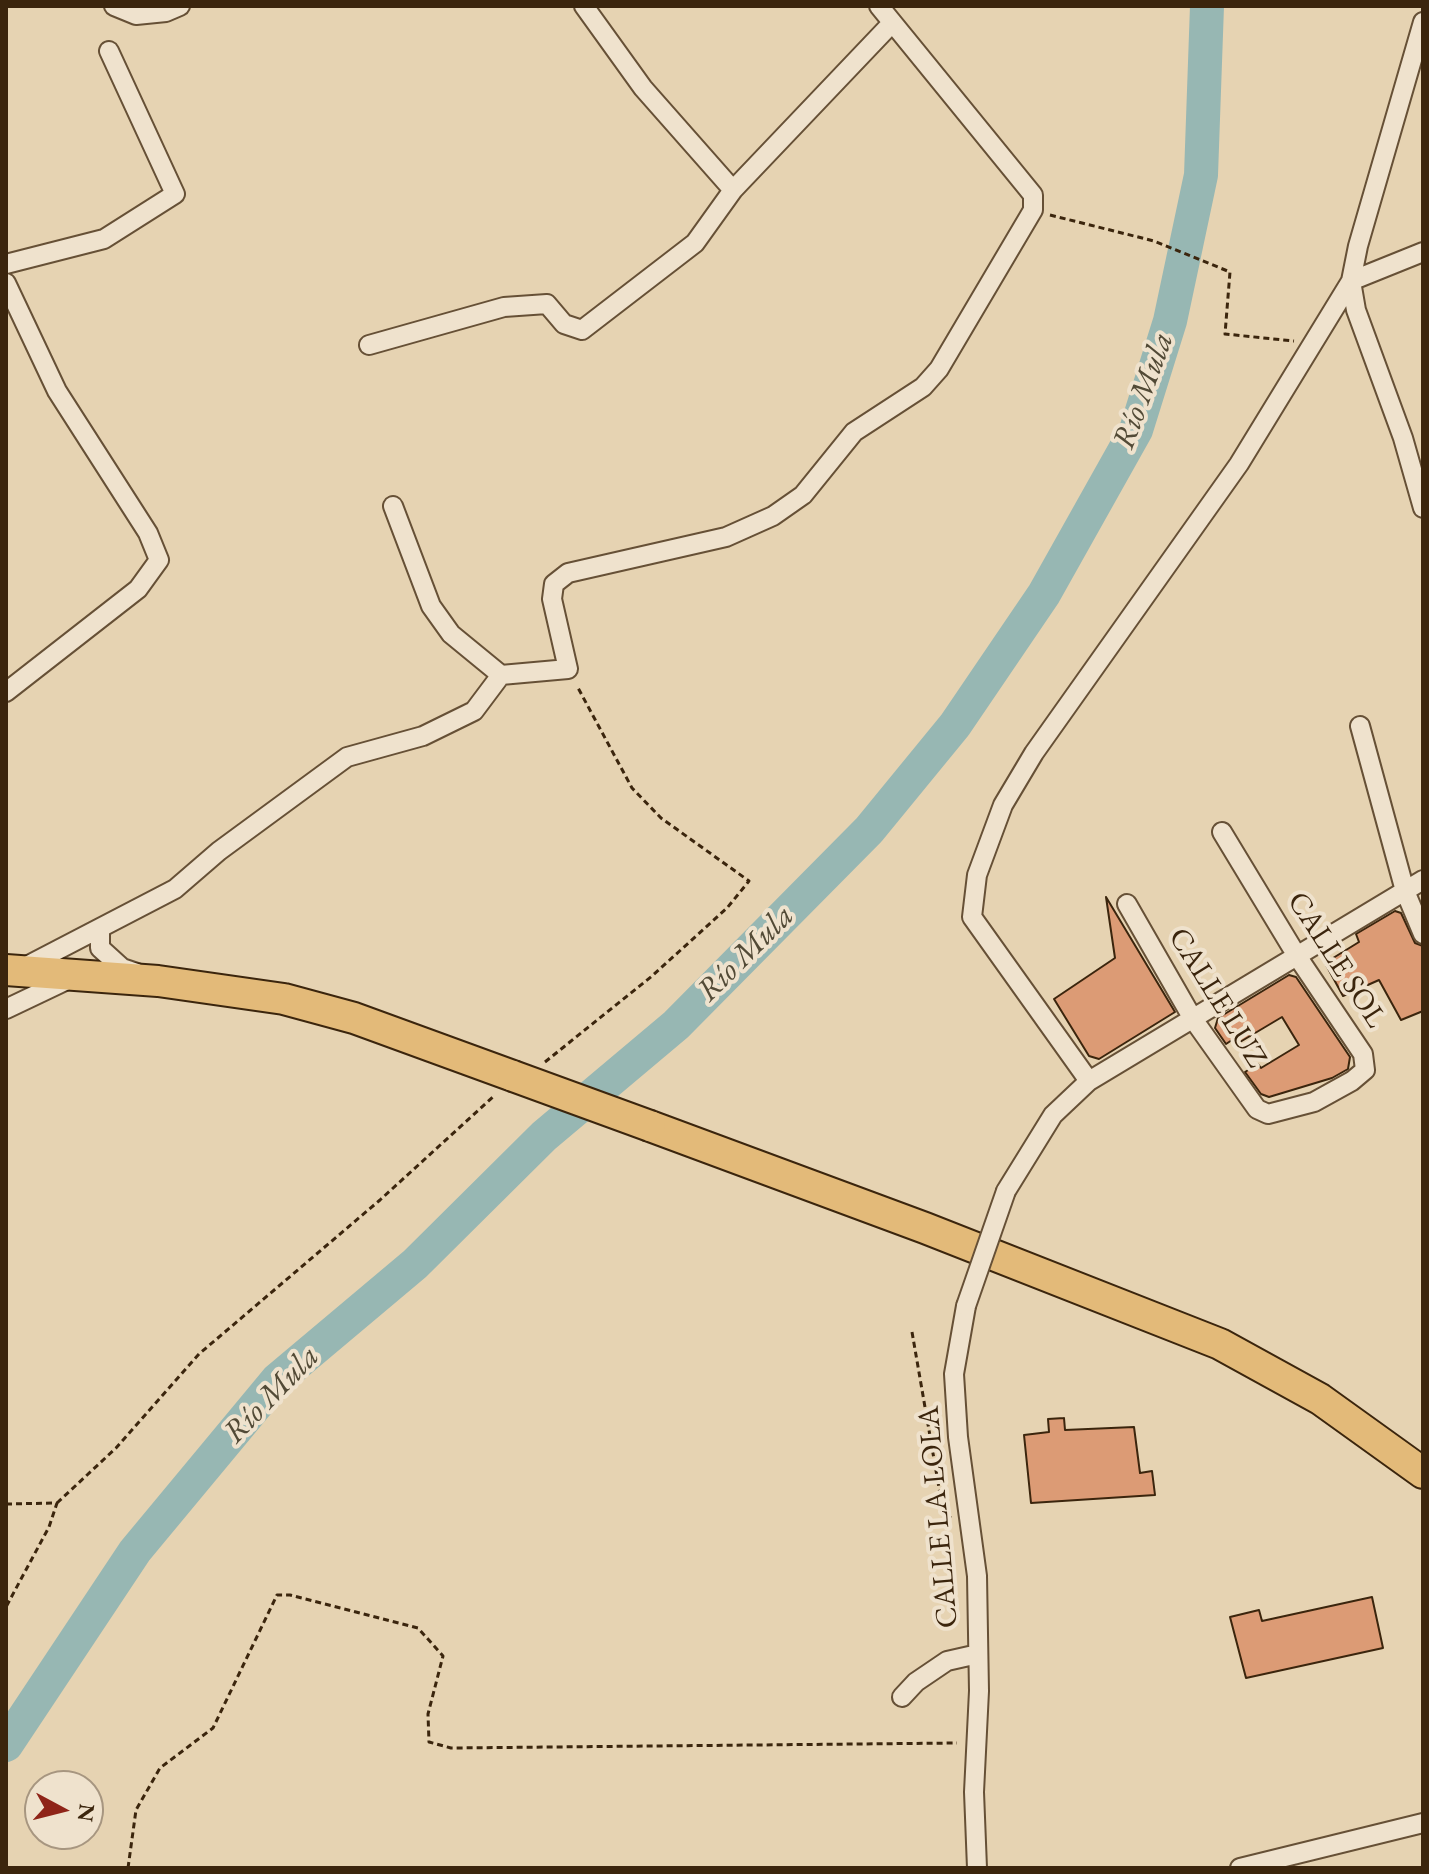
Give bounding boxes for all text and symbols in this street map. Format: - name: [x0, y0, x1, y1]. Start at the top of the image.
- water label: Río Mula: [1105, 327, 1183, 455]
- street label: CALLE SOL: [1279, 885, 1393, 1035]
- water label: Río Mula: [690, 898, 802, 1010]
- street label: CALLE LUZ: [1160, 922, 1274, 1074]
- water label: Río Mula: [216, 1338, 328, 1452]
- street label: CALLE LA LOLA: [911, 1404, 967, 1630]
- north arrow: [24, 1770, 104, 1850]
- text: N: [71, 1802, 102, 1823]

